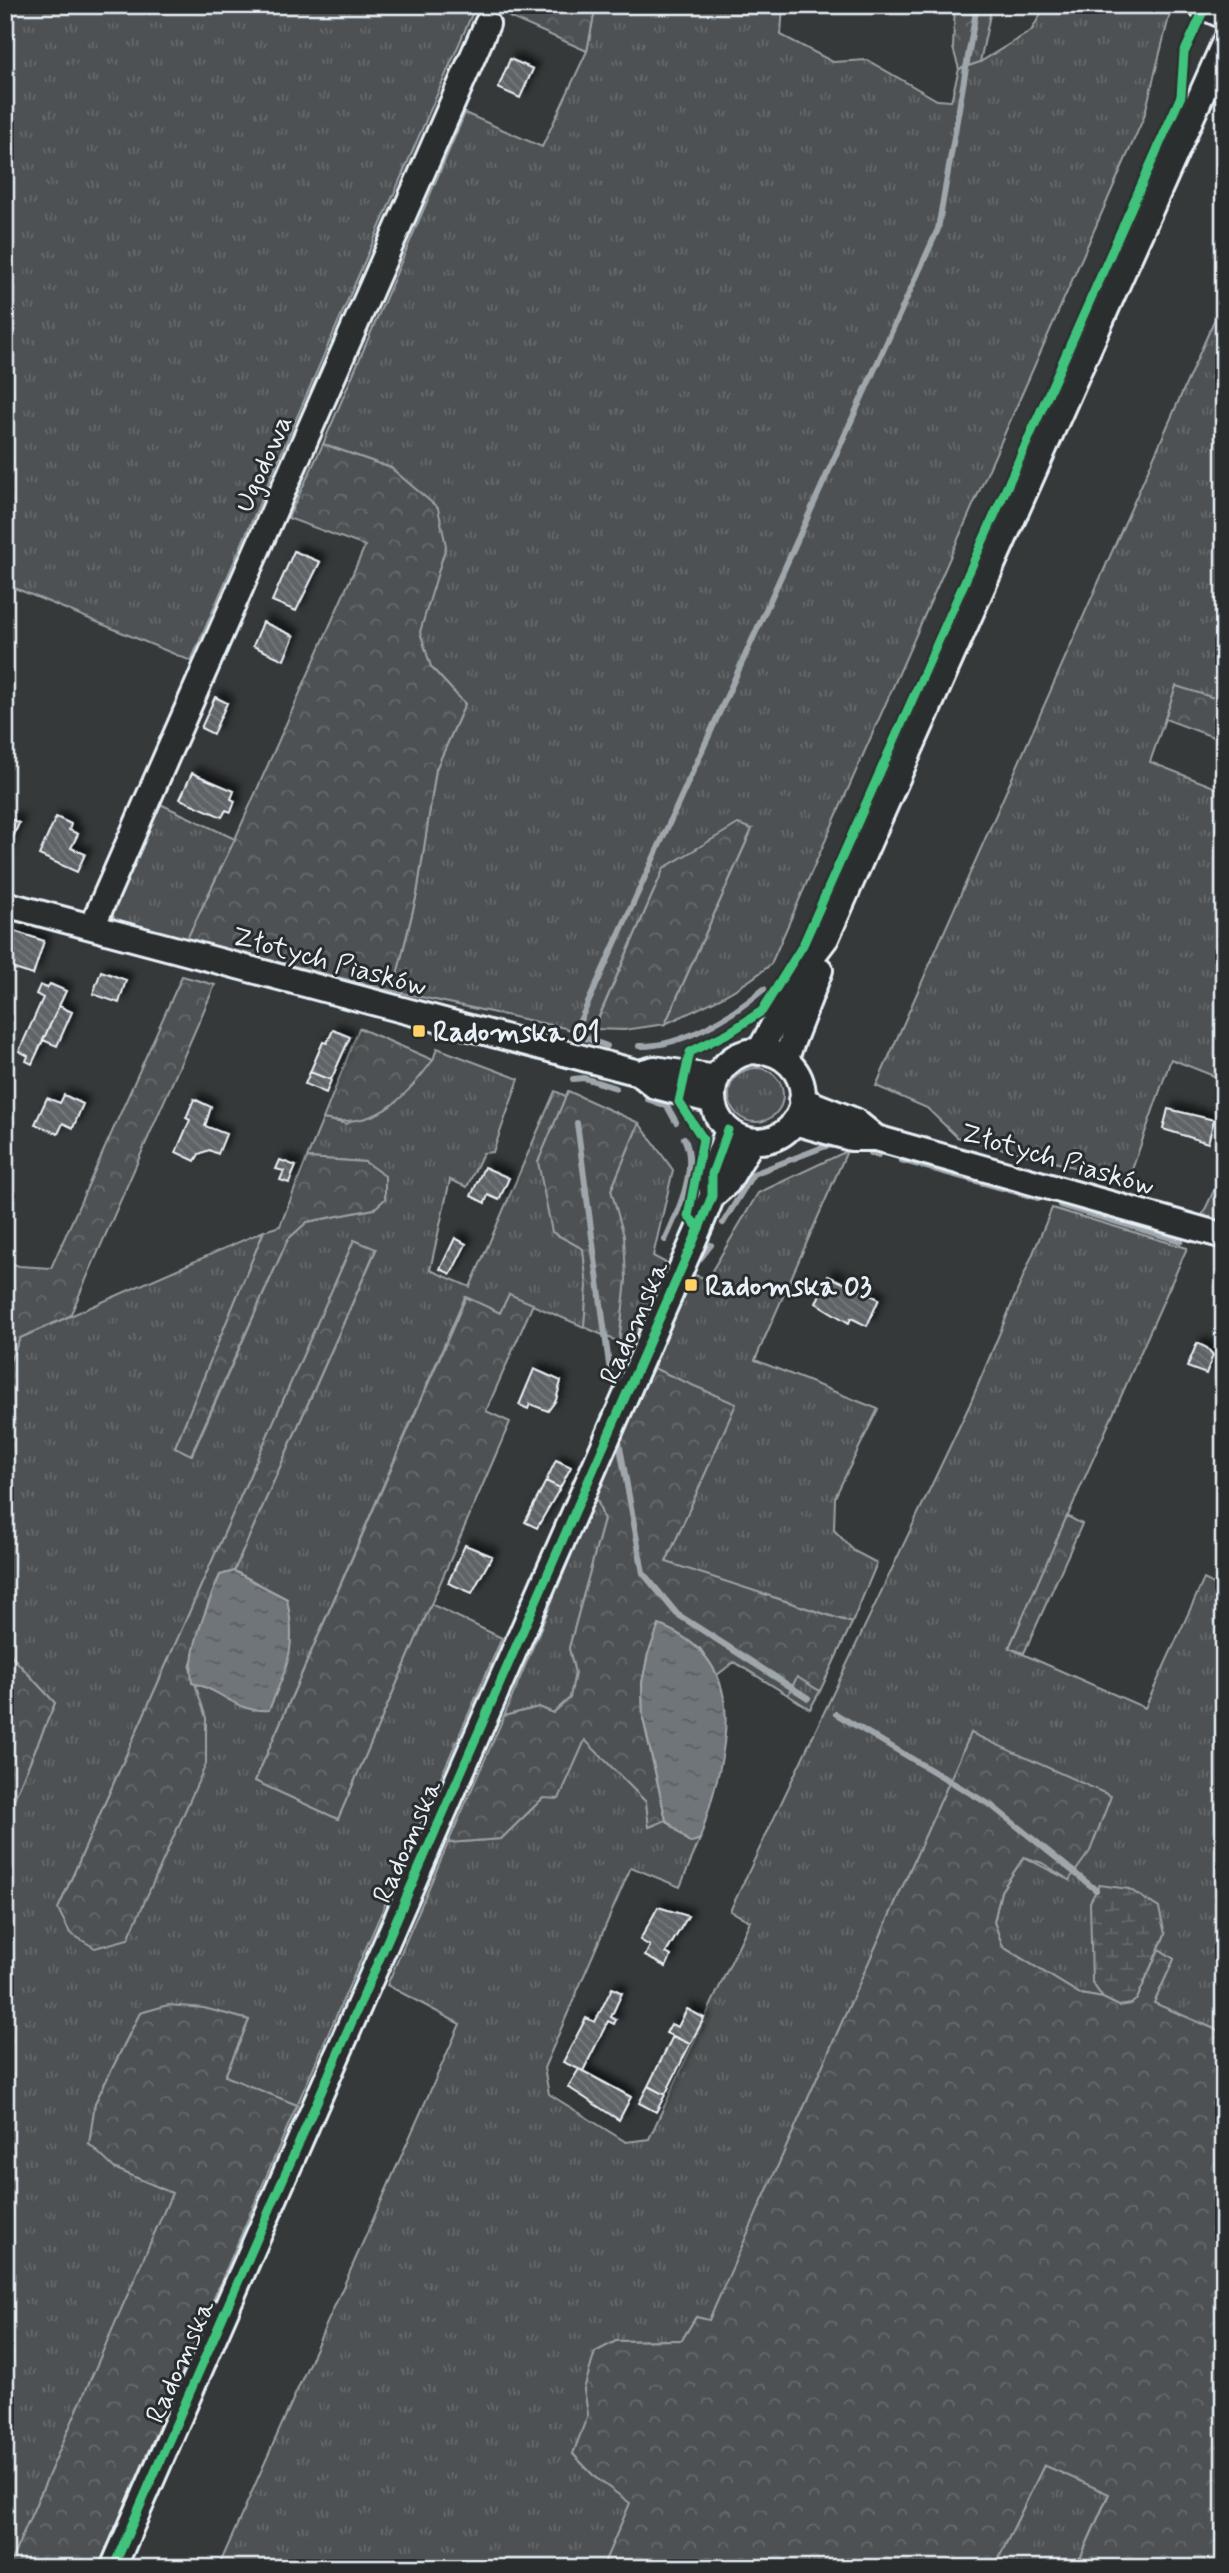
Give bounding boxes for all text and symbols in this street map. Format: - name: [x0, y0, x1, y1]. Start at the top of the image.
- street label: Ugodowa: [226, 409, 302, 519]
- street label: Złotych Piasków: [228, 919, 431, 1006]
- place label: Radomska 01: [433, 1015, 600, 1052]
- marker: Radomska 01: [411, 1023, 427, 1039]
- street label: Złotych Piasków: [956, 1115, 1158, 1206]
- street label: Radomska: [592, 1255, 679, 1391]
- place label: Radomska 03: [705, 1269, 872, 1306]
- marker: Radomska 03: [683, 1277, 699, 1293]
- street label: Radomska: [365, 1774, 452, 1910]
- street label: Radomska: [138, 2294, 225, 2430]

